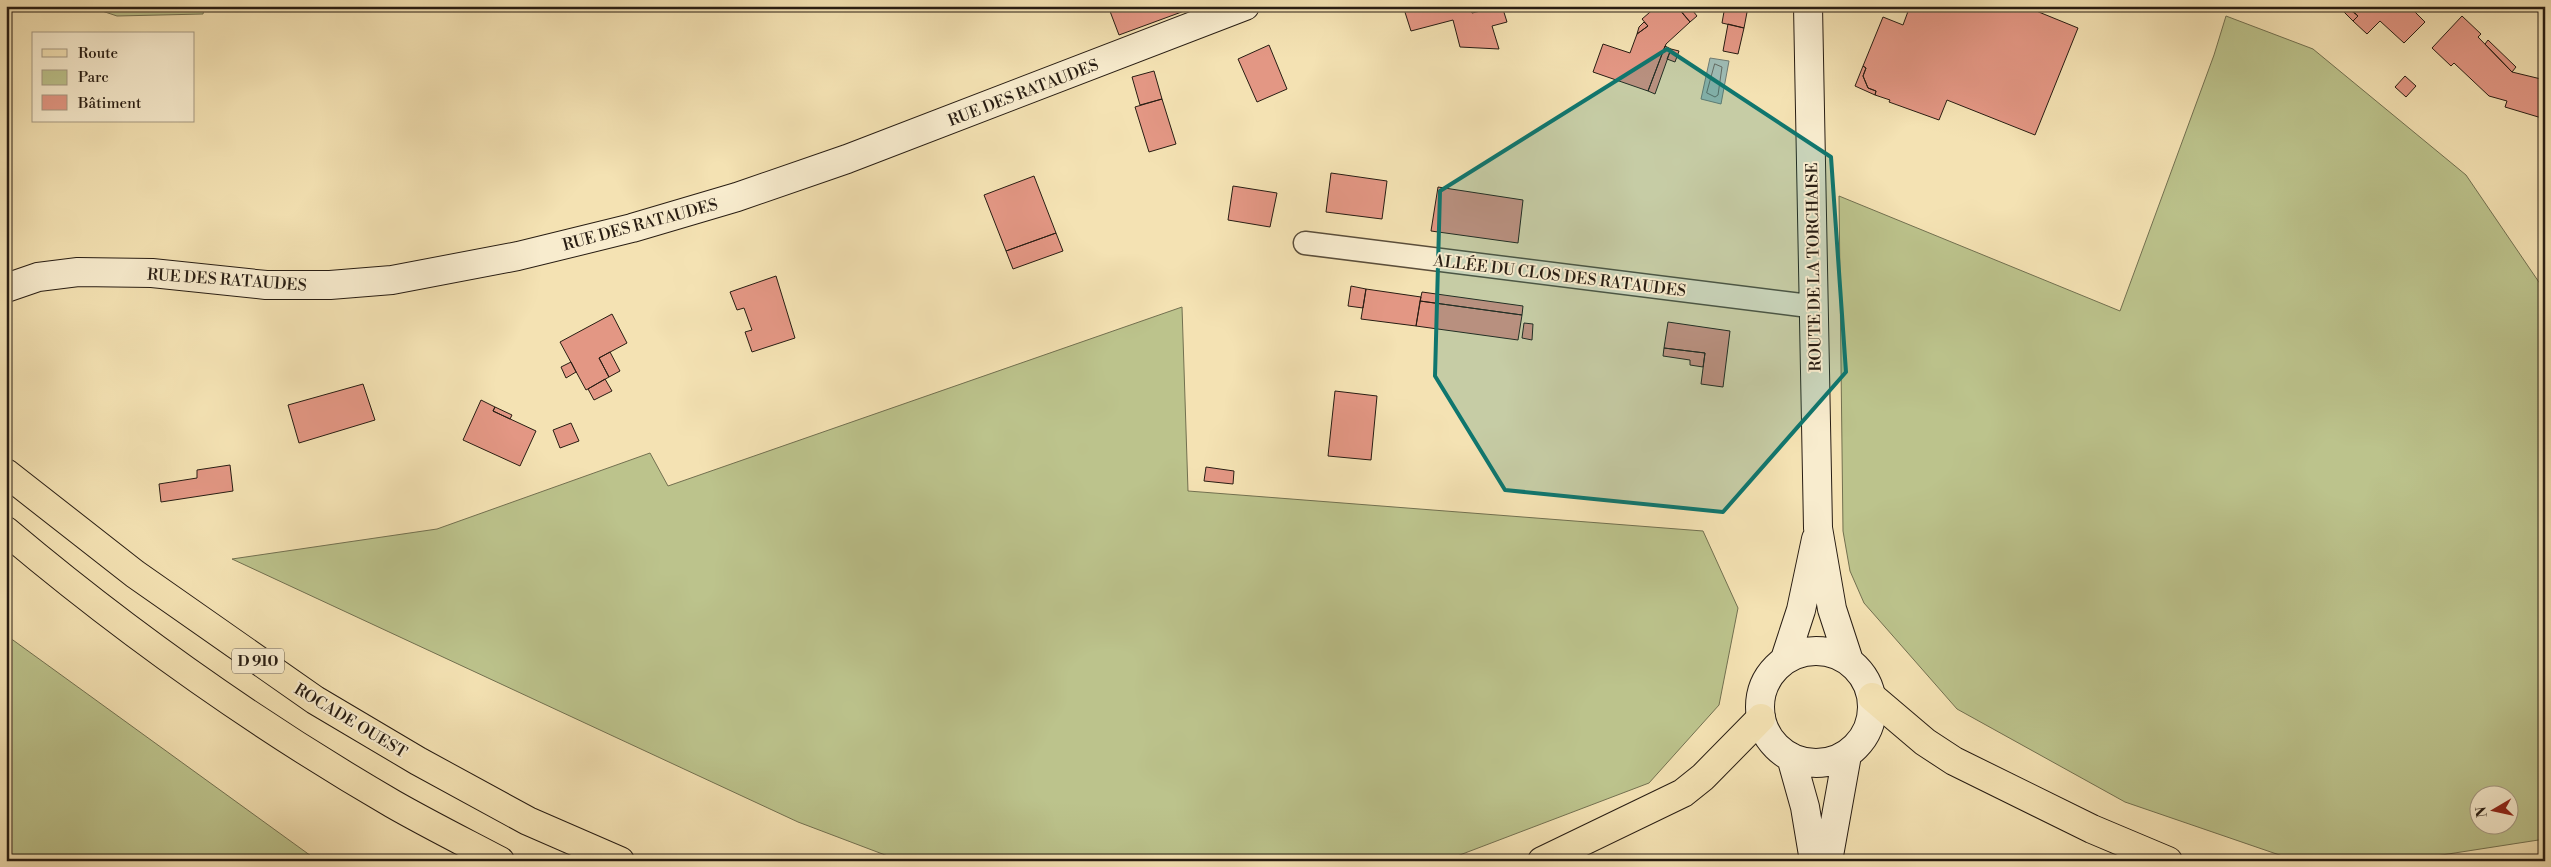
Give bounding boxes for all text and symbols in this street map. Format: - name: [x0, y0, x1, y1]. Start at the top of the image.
- legend: [32, 32, 195, 122]
- text: Route: [78, 44, 118, 63]
- street label: RUE DES RATAUDES: [945, 55, 1102, 131]
- text: Parc: [78, 68, 109, 87]
- text: Bâtiment: [77, 94, 142, 113]
- street label: ROUTE DE LA TORCHAISE: [1802, 162, 1826, 372]
- street label: RUE DES RATAUDES: [560, 195, 720, 255]
- street label: ALLÉE DU CLOS DES RATAUDES: [1432, 248, 1688, 301]
- street label: RUE DES RATAUDES: [146, 264, 307, 296]
- road number: D 910: [232, 648, 284, 674]
- street label: ROCADE OUEST: [290, 679, 411, 762]
- north arrow: [2468, 784, 2518, 834]
- text: N: [2472, 805, 2492, 819]

